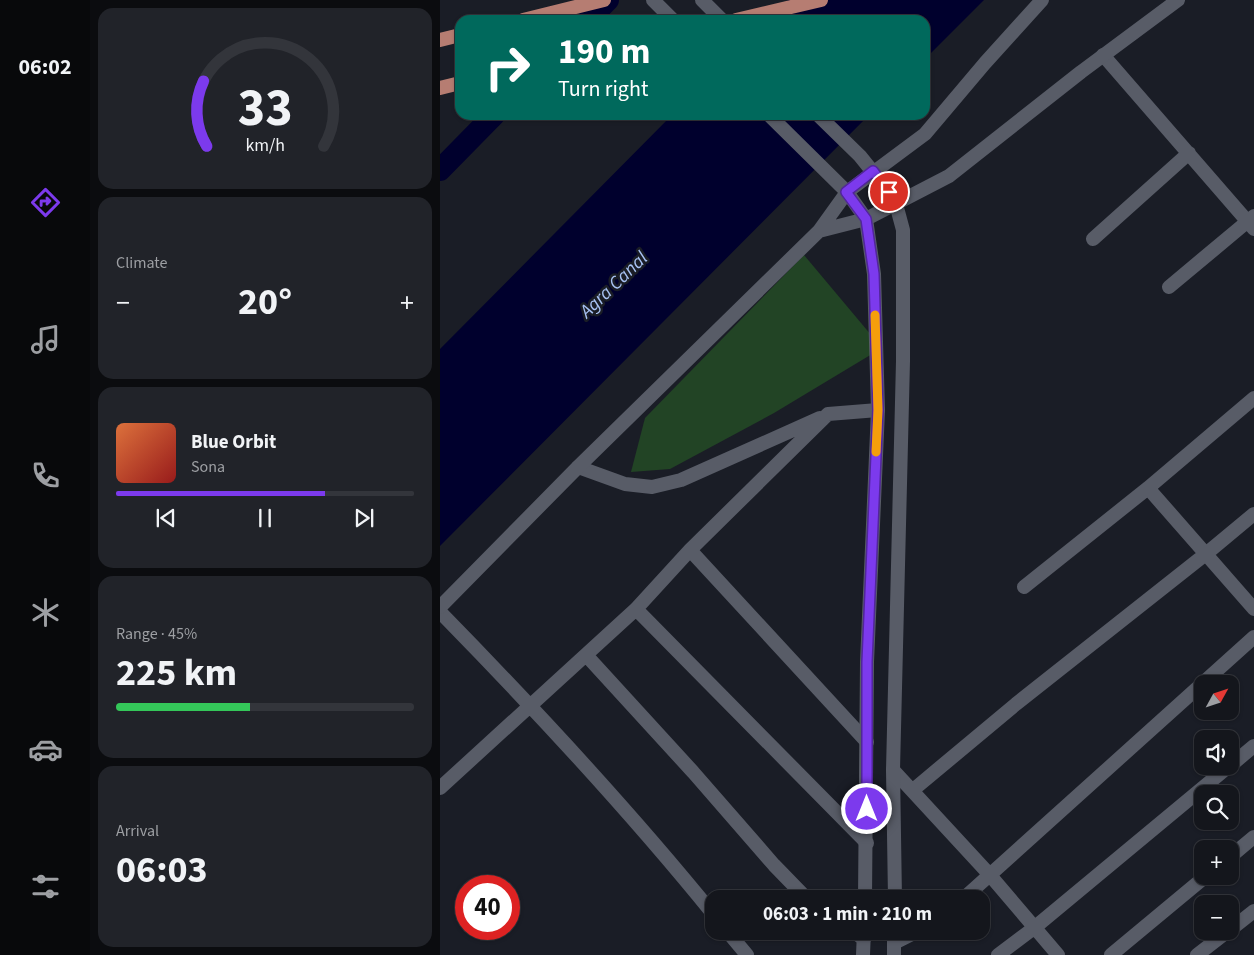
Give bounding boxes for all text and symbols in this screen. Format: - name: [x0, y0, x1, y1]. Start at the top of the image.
- text: 190 m: [558, 27, 650, 77]
- icon: right: [475, 35, 540, 100]
- text: 06:02: [18, 51, 72, 83]
- text: 33: [238, 72, 292, 146]
- text: Turn right: [558, 73, 648, 105]
- text: km/h: [245, 133, 285, 158]
- pin: [868, 171, 910, 213]
- icon: arrive: [875, 178, 903, 206]
- icon: directions: [28, 185, 63, 220]
- water label: Agra Canal: [573, 245, 654, 325]
- text: Climate: [116, 252, 167, 274]
- text: 20°: [238, 275, 292, 329]
- text: −: [116, 283, 130, 323]
- text: +: [400, 283, 414, 323]
- icon: music: [28, 322, 63, 357]
- text: Blue Orbit: [191, 429, 276, 456]
- text: Sona: [191, 456, 225, 478]
- icon: phone: [28, 458, 63, 493]
- icon: previous: [152, 504, 180, 532]
- icon: pause: [251, 504, 279, 532]
- icon: next: [350, 504, 378, 532]
- icon: climate: [28, 595, 63, 630]
- text: Range · 45%: [116, 623, 197, 645]
- text: 225 km: [116, 646, 237, 700]
- north arrow: [1194, 675, 1239, 720]
- map controls: [1194, 675, 1239, 940]
- button: sound: [1194, 730, 1239, 775]
- icon: car: [28, 732, 63, 767]
- position arrow: [840, 782, 892, 834]
- button: search: [1194, 785, 1239, 830]
- text: Arrival: [116, 820, 159, 842]
- button: +: [1194, 840, 1239, 885]
- text: 06:03: [116, 843, 208, 897]
- icon: filters: [28, 869, 63, 904]
- speed limit sign: 40: [455, 875, 520, 940]
- button: −: [1194, 895, 1239, 940]
- text: 06:03 · 1 min · 210 m: [763, 901, 932, 928]

